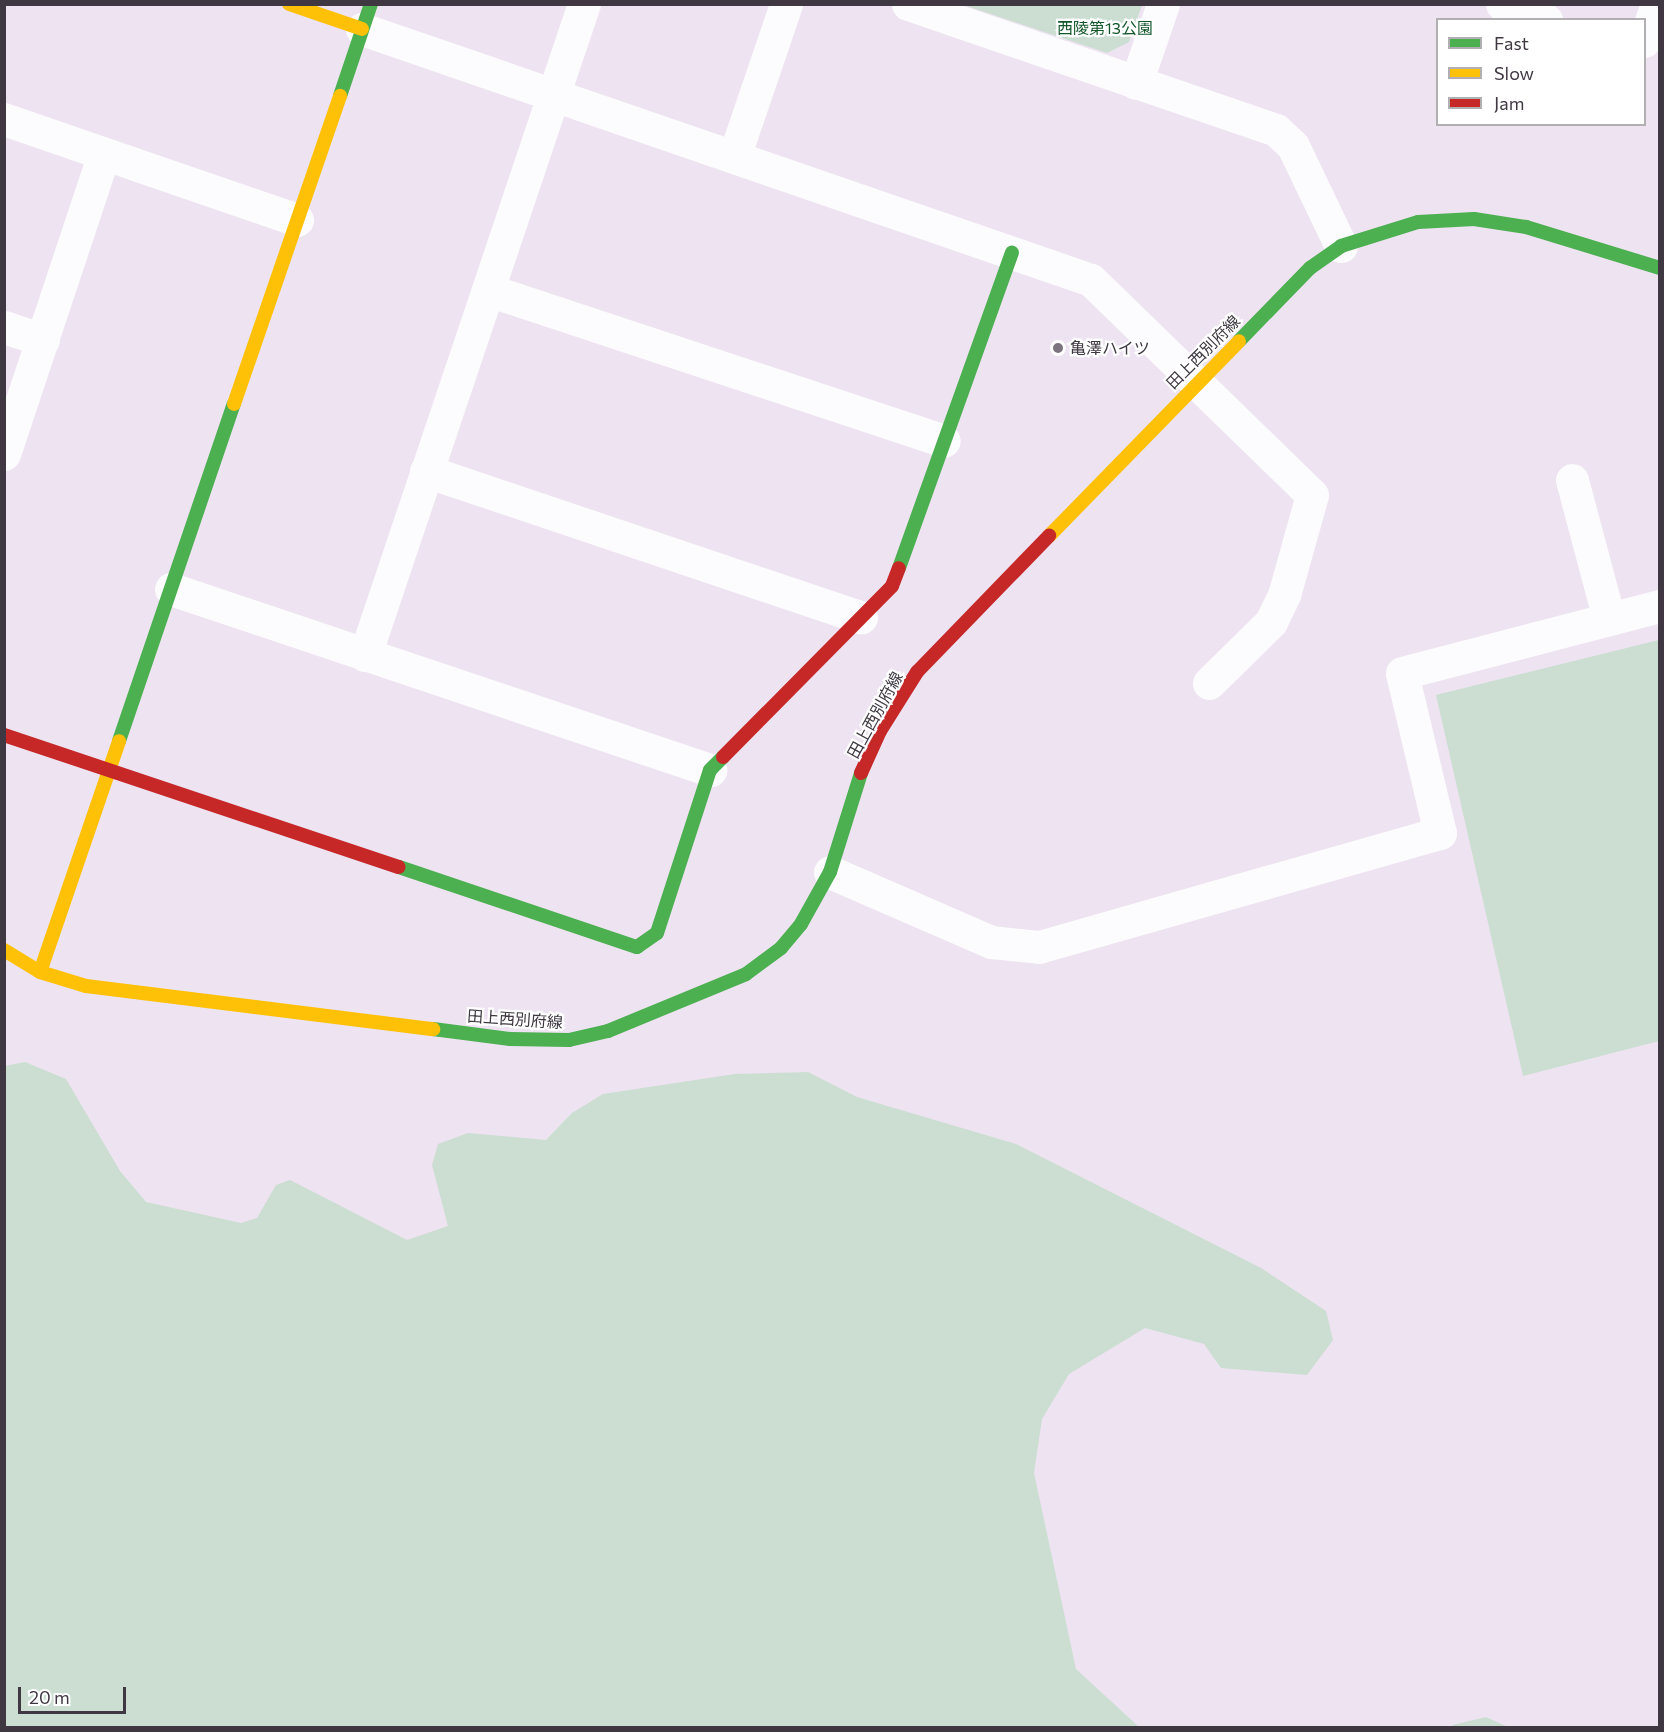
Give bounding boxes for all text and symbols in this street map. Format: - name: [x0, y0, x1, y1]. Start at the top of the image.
- park label: 西陵第13公園: [1057, 18, 1153, 38]
- legend: [1436, 18, 1646, 126]
- text: Fast: [1494, 32, 1529, 54]
- text: Slow: [1494, 62, 1534, 84]
- text: Jam: [1494, 92, 1524, 114]
- street label: 田上西別府線: [1162, 311, 1244, 393]
- place label: 亀澤ハイツ: [1070, 338, 1150, 358]
- marker: 亀澤ハイツ: [1051, 341, 1065, 355]
- street label: 田上西別府線: [843, 668, 907, 762]
- street label: 田上西別府線: [466, 1006, 564, 1032]
- scale bar: [21, 1675, 129, 1713]
- text: 20 m: [29, 1686, 70, 1708]

